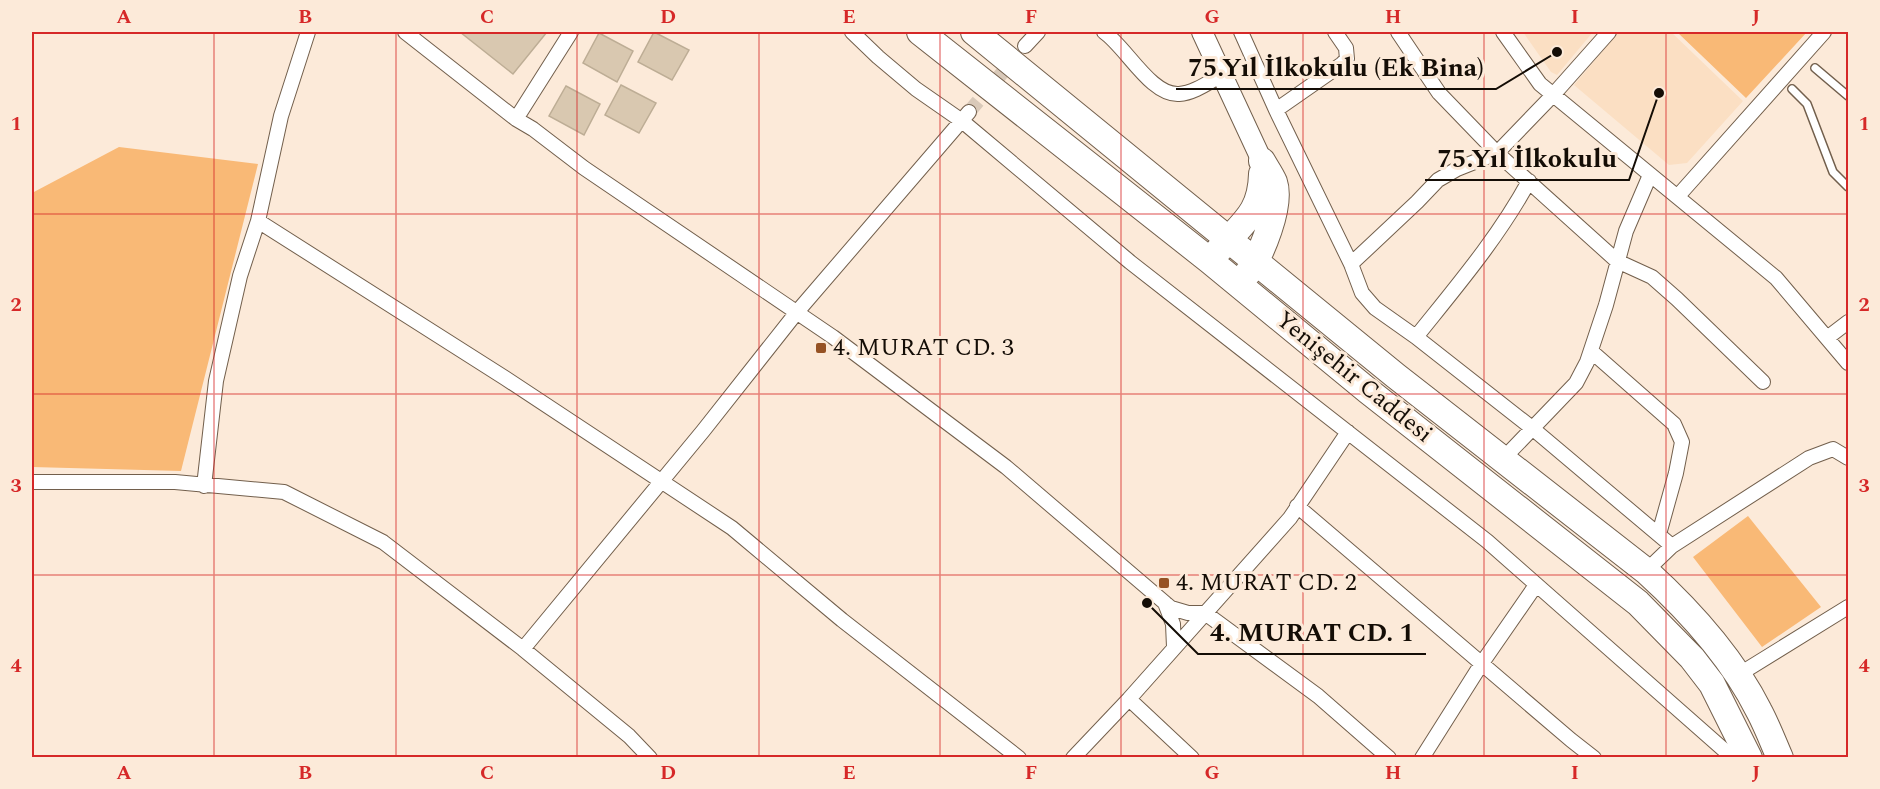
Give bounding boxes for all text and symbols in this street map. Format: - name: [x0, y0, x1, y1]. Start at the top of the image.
- text: A: [116, 2, 132, 32]
- text: B: [298, 2, 312, 32]
- text: C: [480, 2, 494, 32]
- text: D: [660, 2, 676, 32]
- text: E: [842, 2, 856, 32]
- text: F: [1025, 2, 1037, 32]
- text: G: [1204, 2, 1220, 32]
- text: H: [1385, 2, 1401, 32]
- text: I: [1571, 2, 1579, 32]
- text: J: [1752, 2, 1760, 32]
- callout: 75.Yıl İlkokulu (Ek Bina): [1176, 45, 1496, 89]
- text: 75.Yıl İlkokulu (Ek Bina): [1188, 48, 1484, 88]
- text: 1: [10, 109, 22, 139]
- text: 1: [1858, 109, 1870, 139]
- callout: 75.Yıl İlkokulu: [1425, 136, 1629, 180]
- text: 75.Yıl İlkokulu: [1437, 139, 1617, 179]
- text: 2: [10, 290, 22, 320]
- text: 2: [1858, 290, 1870, 320]
- street label: Yenişehir Caddesi: [1268, 302, 1440, 452]
- place label: 4. MURAT CD. 3: [833, 330, 1014, 366]
- marker: 4. MURAT CD. 3: [814, 341, 828, 355]
- text: 3: [10, 471, 22, 501]
- text: 3: [1858, 471, 1870, 501]
- place label: 4. MURAT CD. 2: [1176, 565, 1357, 601]
- marker: 4. MURAT CD. 2: [1157, 576, 1171, 590]
- callout: 4. MURAT CD. 1: [1198, 610, 1426, 654]
- text: 4. MURAT CD. 1: [1210, 613, 1414, 653]
- text: 4: [10, 651, 22, 681]
- text: 4: [1858, 651, 1870, 681]
- text: A: [116, 758, 132, 788]
- text: B: [298, 758, 312, 788]
- text: C: [480, 758, 494, 788]
- text: D: [660, 758, 676, 788]
- text: E: [842, 758, 856, 788]
- text: F: [1025, 758, 1037, 788]
- text: G: [1204, 758, 1220, 788]
- text: H: [1385, 758, 1401, 788]
- text: I: [1571, 758, 1579, 788]
- text: J: [1752, 758, 1760, 788]

